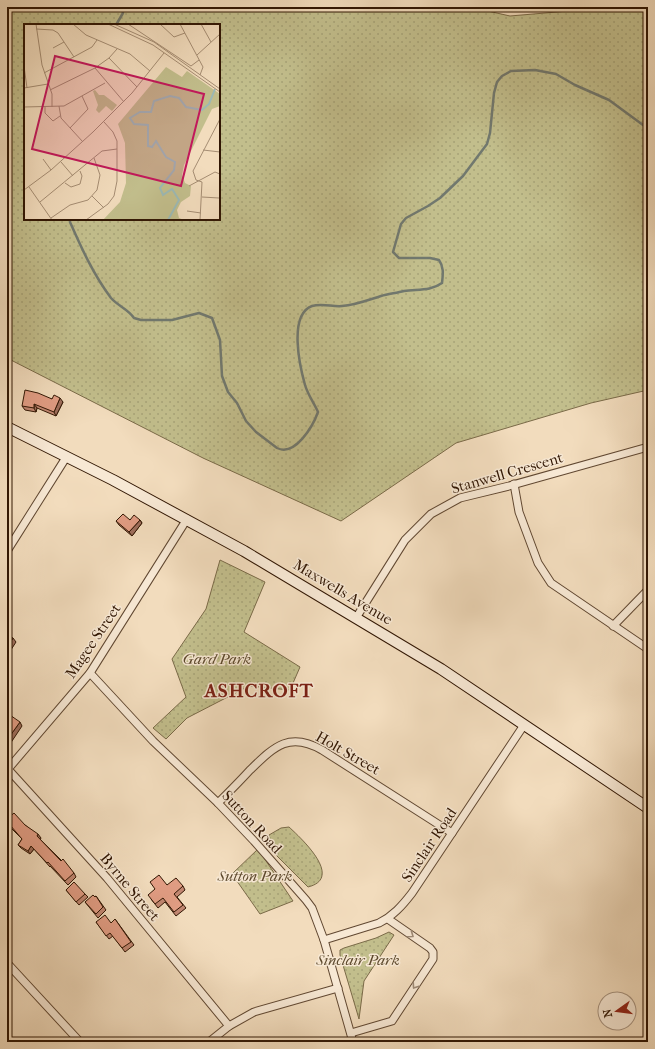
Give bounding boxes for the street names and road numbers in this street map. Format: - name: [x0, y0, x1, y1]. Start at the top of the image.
- street label: Stanwell Crescent: [449, 448, 566, 498]
- street label: Maxwells Avenue: [290, 555, 396, 629]
- street label: Magee Street: [61, 600, 125, 682]
- street label: Holt Street: [313, 727, 384, 779]
- street label: Sutton Road: [218, 787, 286, 858]
- street label: Sinclair Road: [398, 804, 461, 886]
- street label: Byrne Street: [96, 849, 164, 925]

